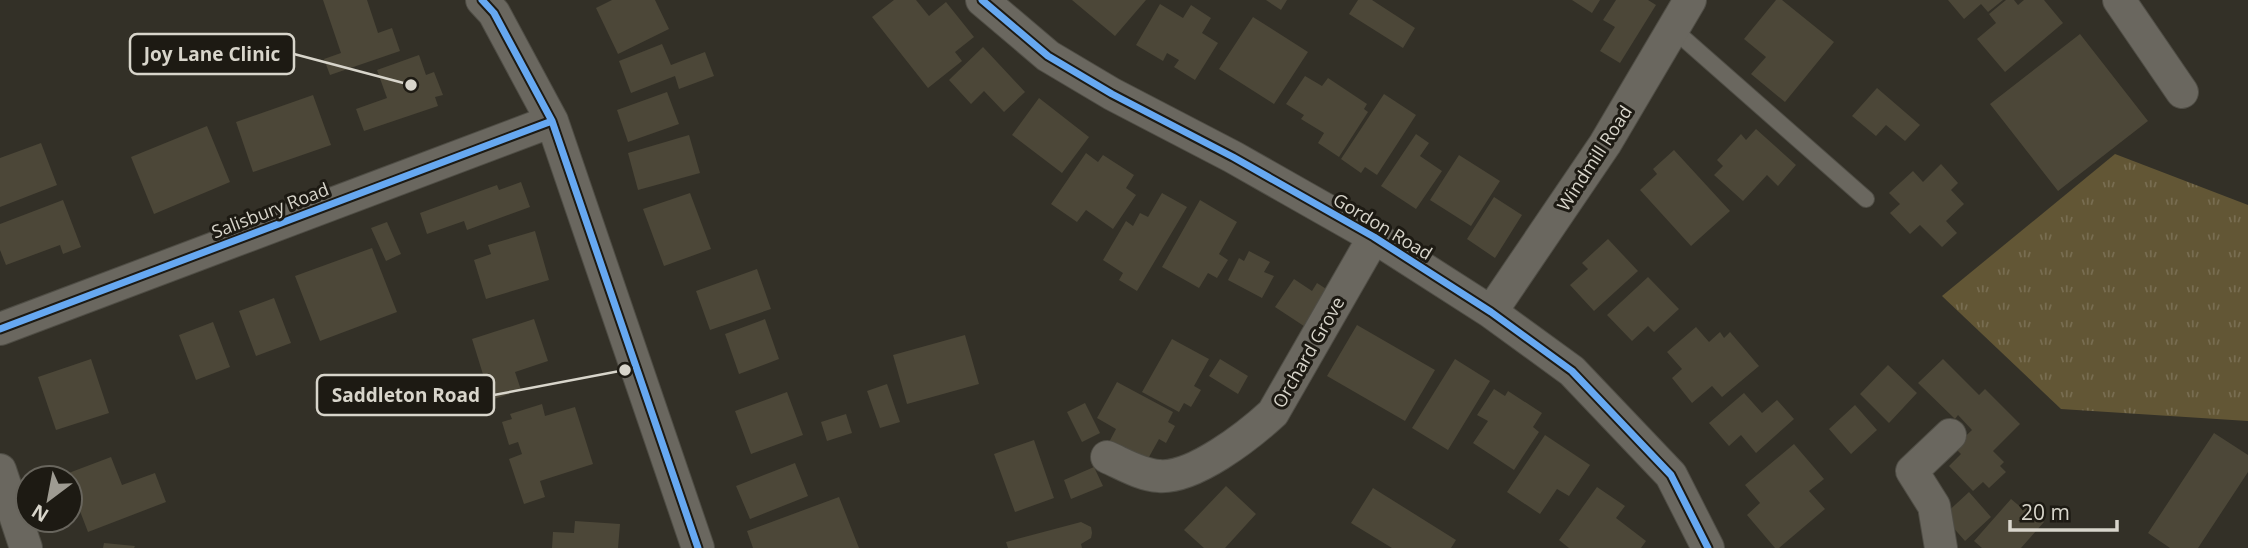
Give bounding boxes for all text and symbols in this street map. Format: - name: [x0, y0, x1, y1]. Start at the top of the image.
- callout: Joy Lane Clinic: [130, 34, 294, 74]
- text: Joy Lane Clinic: [142, 41, 280, 67]
- street label: Windmill Road: [1551, 101, 1637, 215]
- street label: Salisbury Road: [208, 177, 332, 243]
- street label: Gordon Road: [1329, 187, 1437, 265]
- street label: Orchard Grove: [1266, 292, 1350, 412]
- callout: Saddleton Road: [317, 375, 494, 415]
- text: Saddleton Road: [332, 382, 480, 408]
- north arrow: [14, 464, 84, 534]
- scale bar: [2010, 489, 2117, 532]
- text: N: [27, 498, 53, 529]
- text: 20 m: [2021, 498, 2070, 526]

